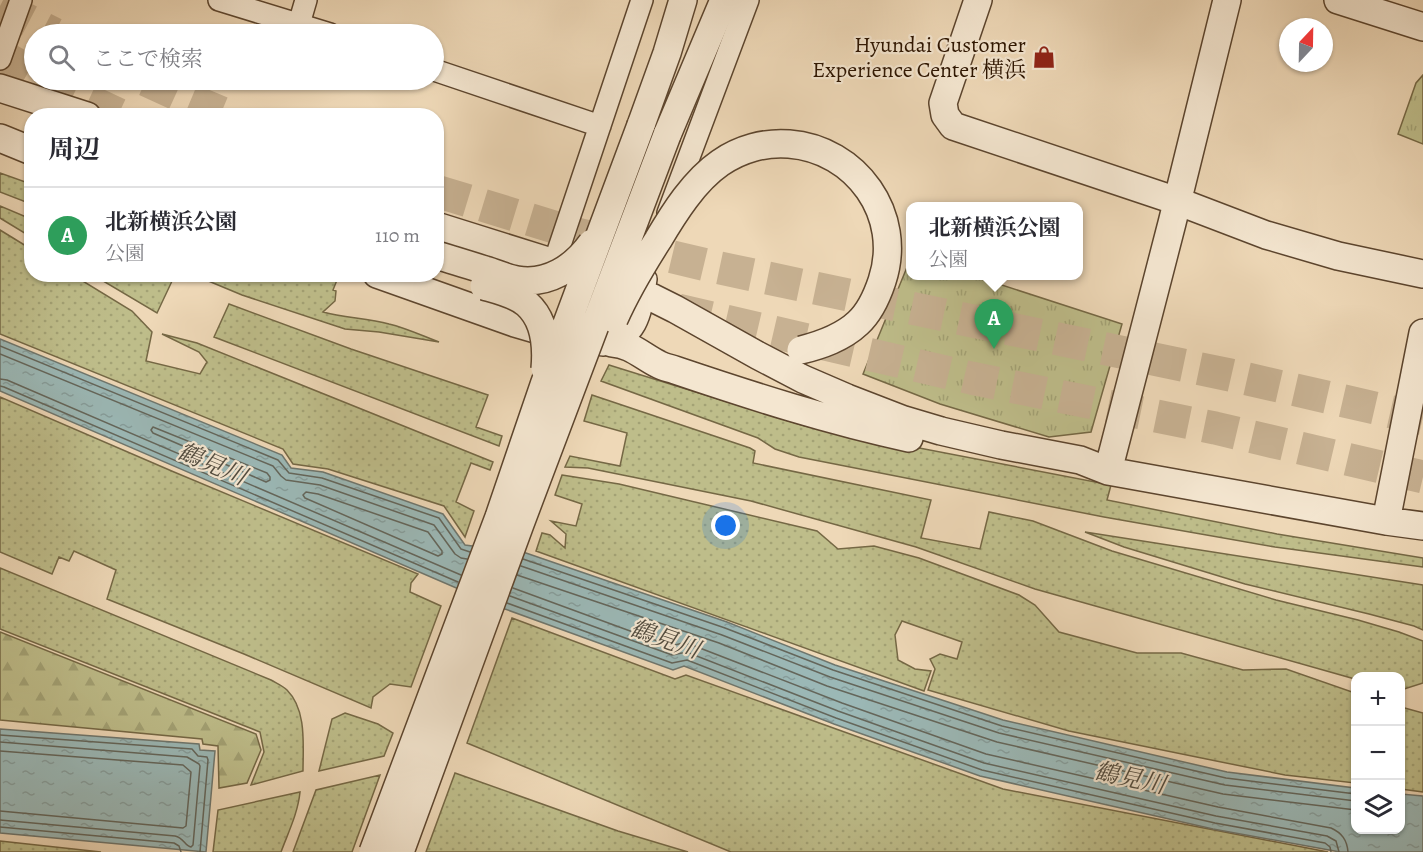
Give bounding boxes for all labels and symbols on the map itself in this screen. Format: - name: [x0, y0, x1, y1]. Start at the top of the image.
- north arrow: [1279, 18, 1333, 72]
- place label: Hyundai Customer Experience Center 横浜: [812, 30, 1026, 85]
- shop icon: Hyundai Customer Experience Center 横浜: [1031, 44, 1057, 70]
- pin: A: [974, 300, 1014, 349]
- water label: 鶴見川: [173, 435, 254, 494]
- your location: [711, 511, 740, 540]
- water label: 鶴見川: [626, 612, 707, 667]
- water label: 鶴見川: [1091, 755, 1171, 802]

